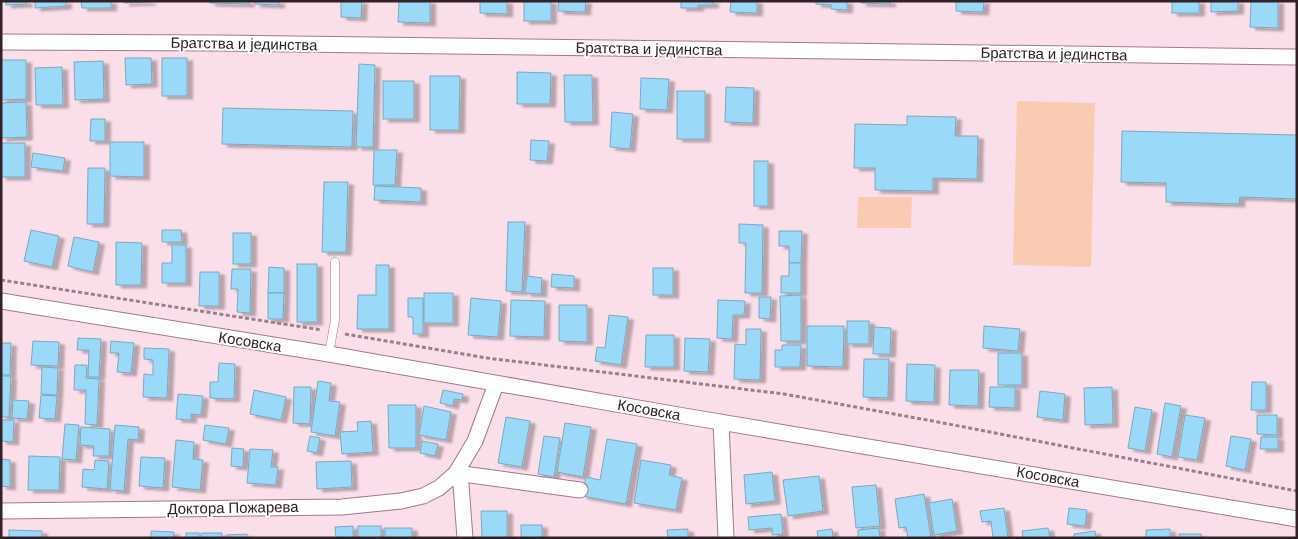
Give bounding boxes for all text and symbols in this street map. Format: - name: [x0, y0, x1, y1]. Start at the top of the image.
- street label: Братства и јединства: [170, 33, 318, 55]
- street label: Братства и јединства: [575, 38, 723, 60]
- street label: Братства и јединства: [980, 43, 1128, 65]
- street label: Косовска: [217, 327, 284, 357]
- street label: Косовска: [616, 395, 683, 425]
- street label: Косовска: [1015, 462, 1082, 492]
- street label: Доктора Пожарева: [167, 497, 299, 519]

